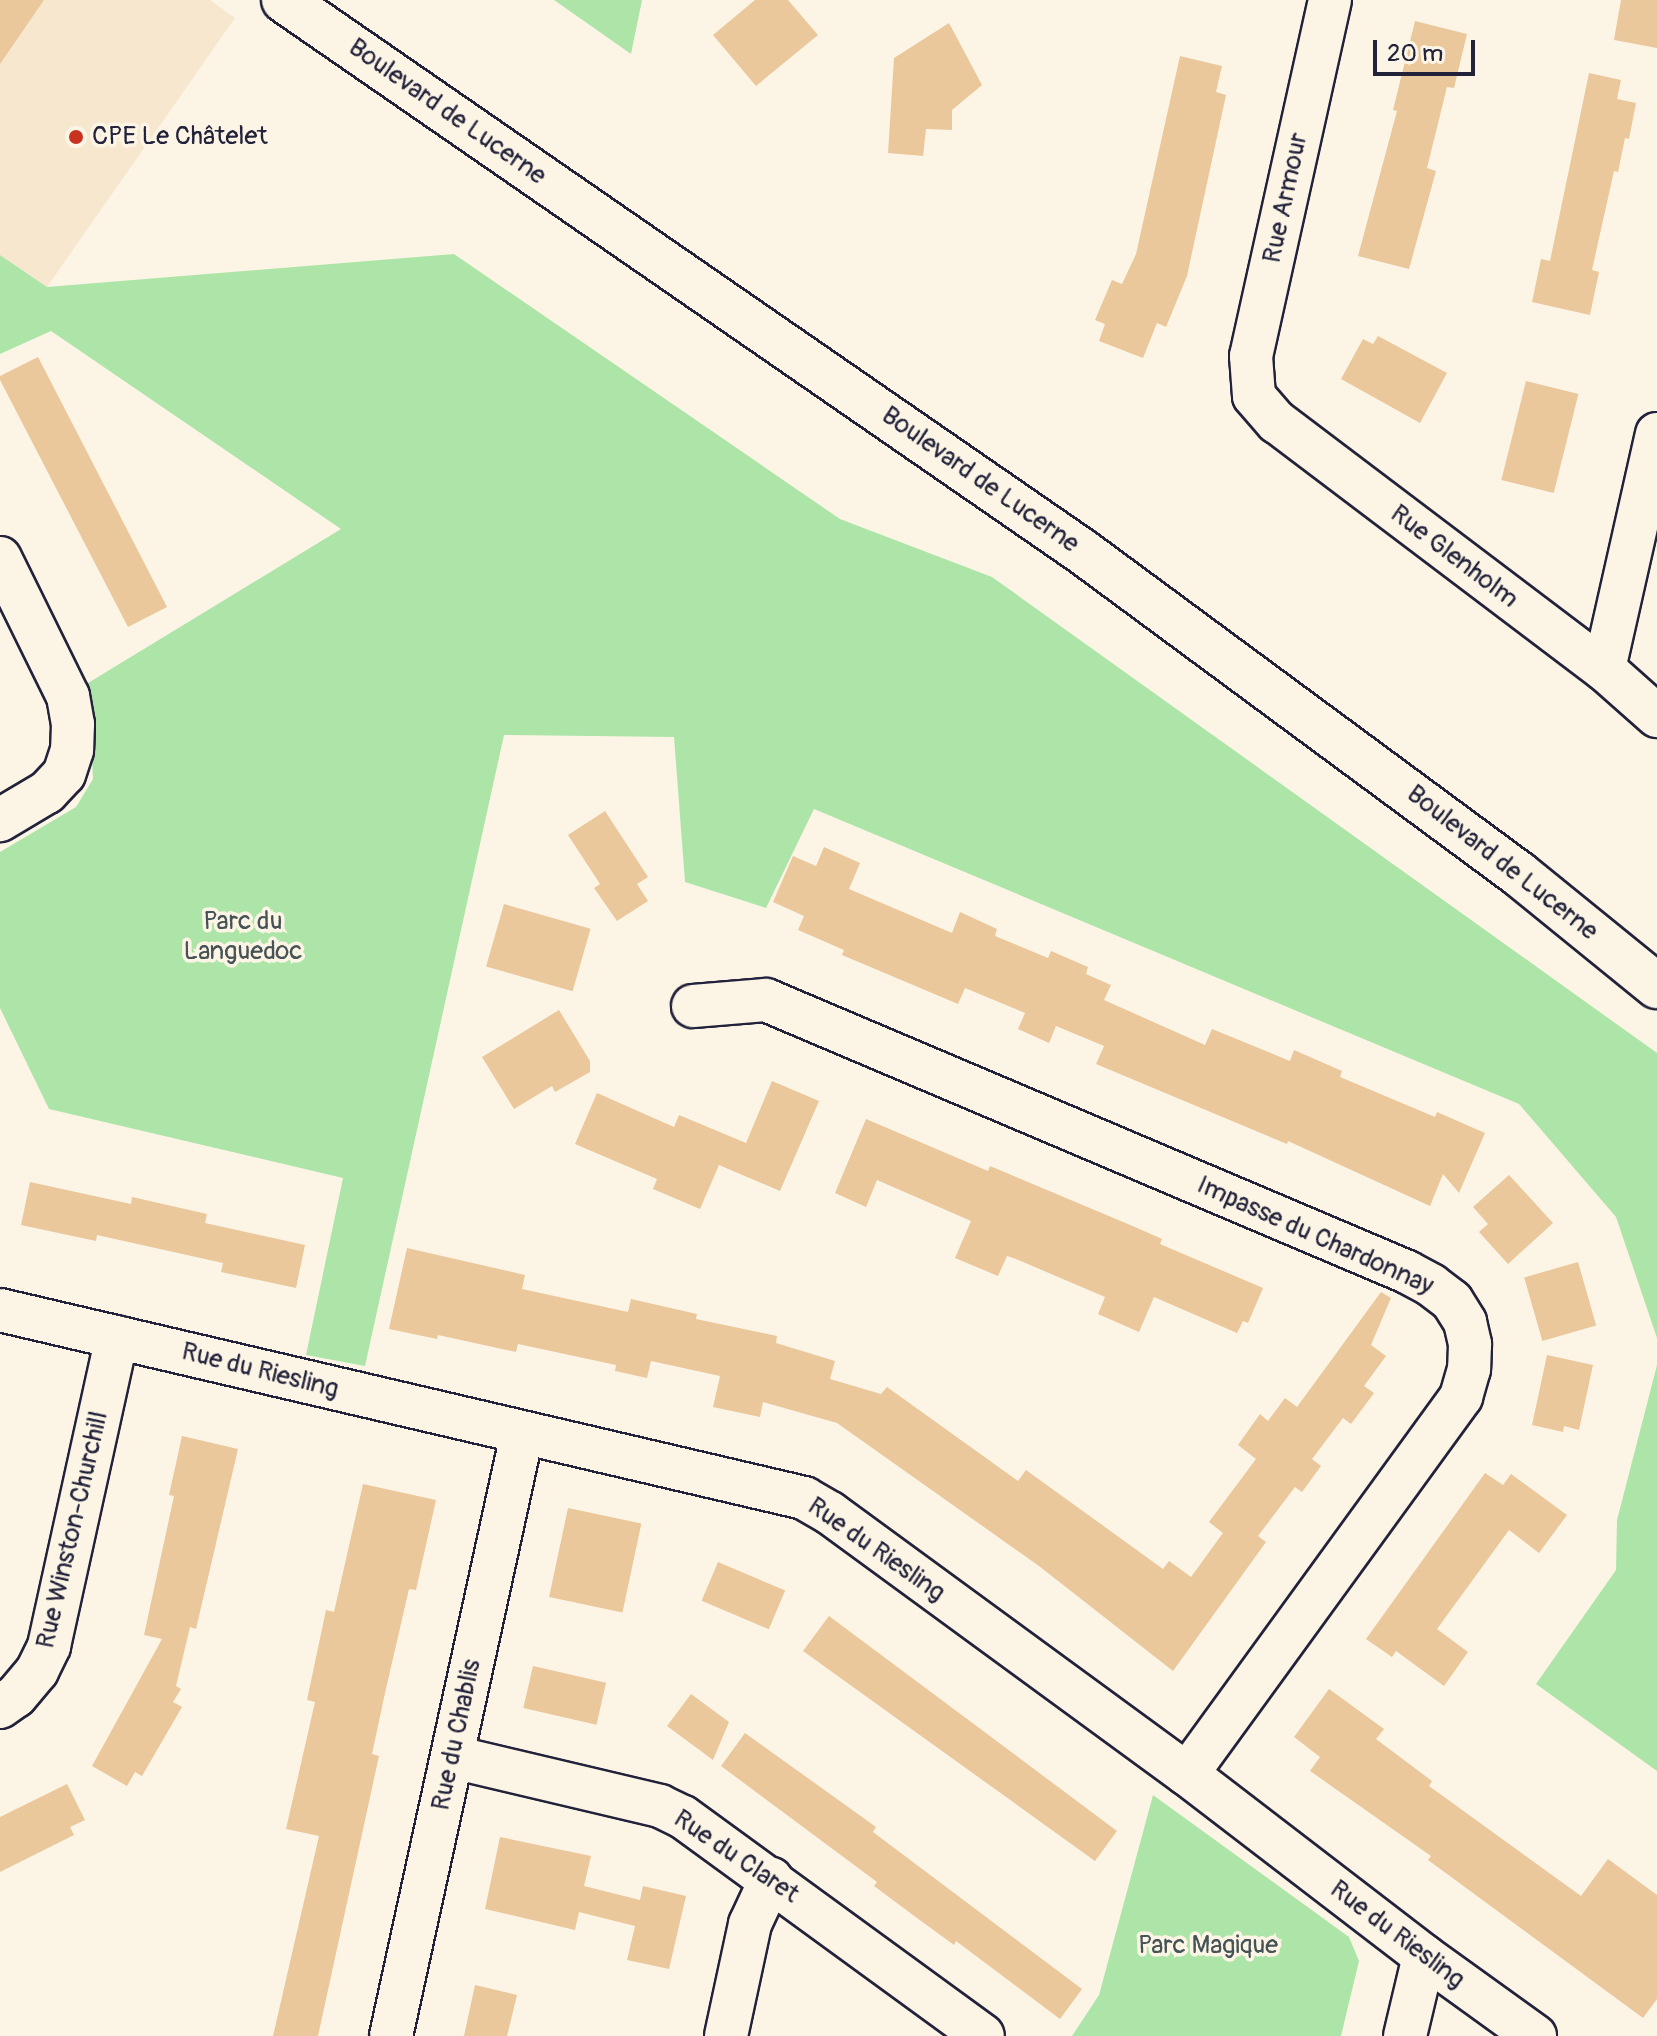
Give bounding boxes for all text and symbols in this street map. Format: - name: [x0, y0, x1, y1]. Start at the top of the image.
- scale bar: [1377, 24, 1479, 74]
- street label: Boulevard de Lucerne: [342, 32, 552, 192]
- text: 20 m: [1387, 39, 1443, 68]
- place label: CPE Le Châtelet: [92, 121, 268, 153]
- marker: CPE Le Châtelet: [67, 128, 85, 146]
- street label: Rue Armour: [1257, 130, 1315, 266]
- street label: Boulevard de Lucerne: [875, 400, 1085, 560]
- street label: Rue Glenholm: [1384, 499, 1524, 615]
- street label: Boulevard de Lucerne: [1400, 779, 1604, 947]
- park label: Parc du Languedoc: [183, 906, 303, 968]
- street label: Impasse du Chardonnay: [1192, 1170, 1438, 1302]
- street label: Rue du Riesling: [178, 1336, 342, 1406]
- street label: Rue Winston-Churchill: [31, 1408, 115, 1652]
- street label: Rue du Riesling: [801, 1491, 951, 1609]
- street label: Rue du Chablis: [426, 1657, 488, 1813]
- street label: Rue du Claret: [667, 1804, 805, 1910]
- street label: Rue du Riesling: [1324, 1874, 1470, 1996]
- park label: Parc Magique: [1138, 1930, 1278, 1962]

